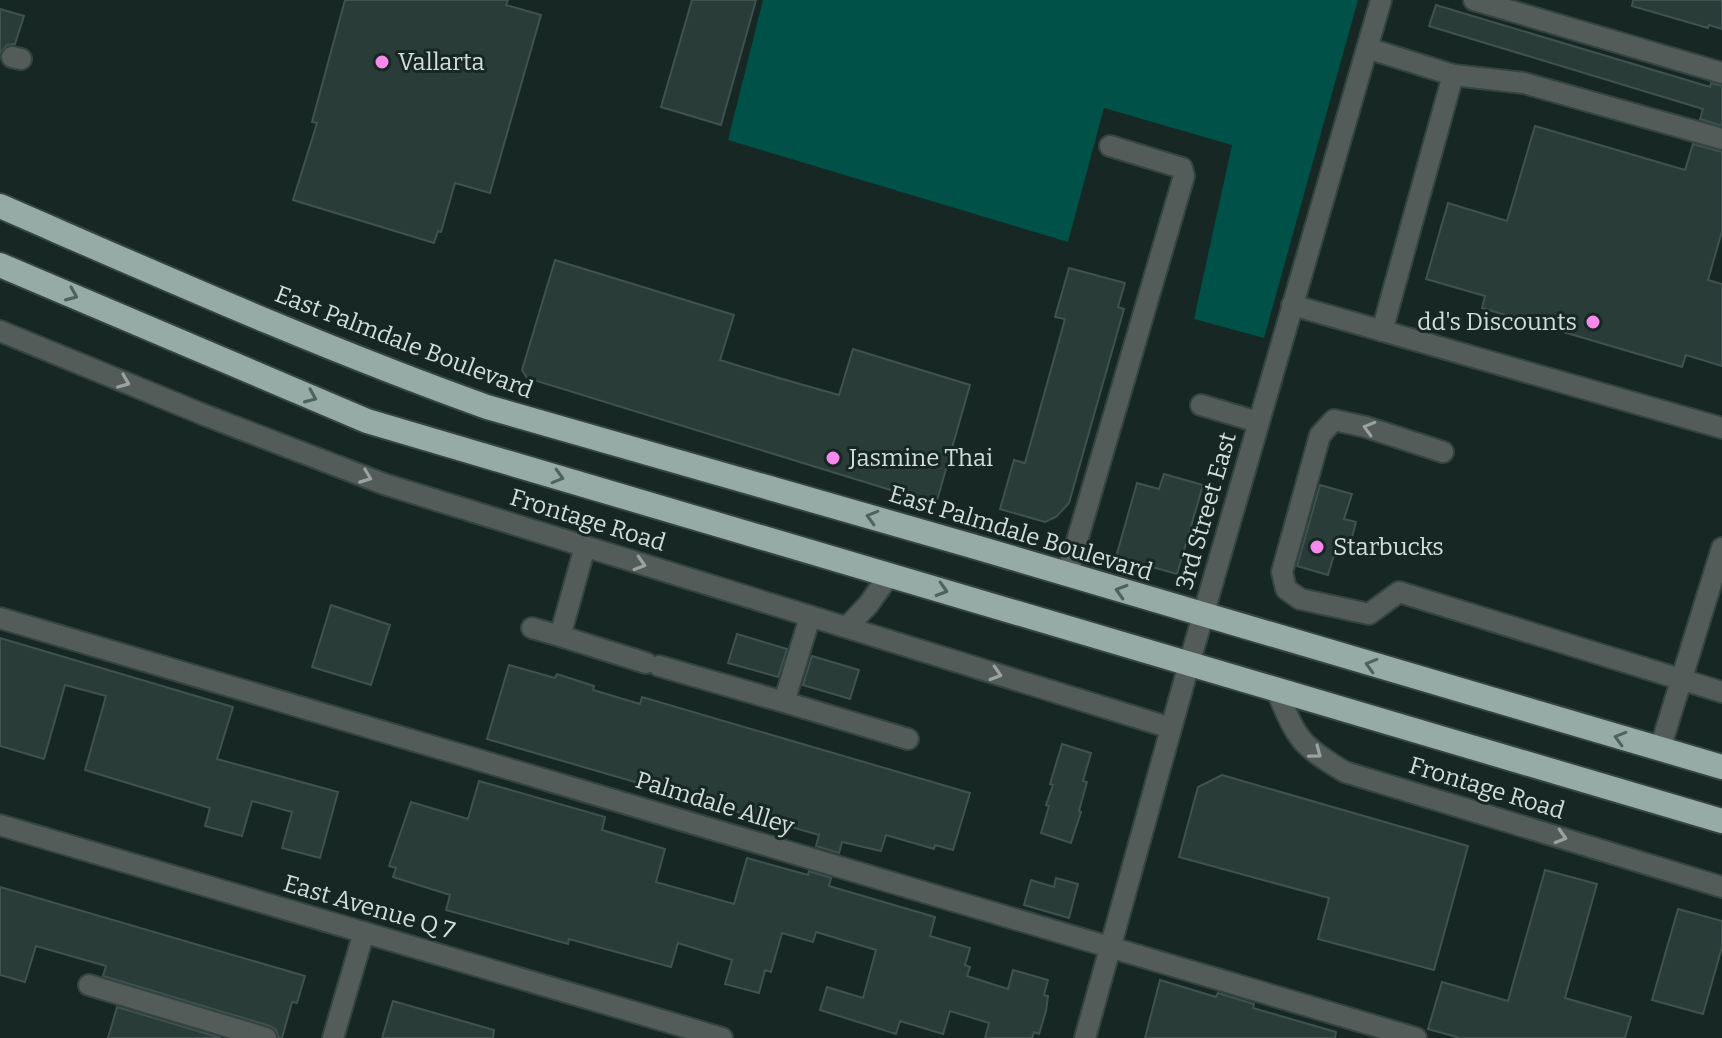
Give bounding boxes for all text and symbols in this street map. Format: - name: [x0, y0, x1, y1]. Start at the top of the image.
- place label: Vallarta: [398, 48, 485, 76]
- marker: Vallarta: [373, 53, 391, 71]
- street label: East Palmdale Boulevard: [271, 280, 537, 404]
- one-way arrow: [64, 285, 78, 302]
- place label: dd's Discounts: [1417, 308, 1577, 336]
- marker: dd's Discounts: [1584, 313, 1602, 331]
- one-way arrow: [116, 372, 130, 389]
- one-way arrow: [303, 387, 317, 403]
- one-way arrow: [1363, 421, 1377, 437]
- street label: 3rd Street East: [1170, 429, 1242, 593]
- place label: Jasmine Thai: [848, 444, 993, 472]
- marker: Jasmine Thai: [824, 449, 842, 467]
- one-way arrow: [358, 468, 372, 484]
- one-way arrow: [551, 468, 565, 484]
- street label: East Palmdale Boulevard: [886, 480, 1156, 586]
- street label: Frontage Road: [507, 483, 669, 557]
- one-way arrow: [866, 510, 879, 526]
- place label: Starbucks: [1333, 533, 1444, 561]
- marker: Starbucks: [1308, 538, 1326, 556]
- one-way arrow: [633, 555, 647, 571]
- one-way arrow: [934, 581, 948, 597]
- one-way arrow: [1115, 584, 1129, 600]
- one-way arrow: [1364, 658, 1378, 674]
- one-way arrow: [988, 665, 1002, 681]
- one-way arrow: [1614, 731, 1628, 747]
- one-way arrow: [1308, 743, 1322, 758]
- street label: Frontage Road: [1406, 751, 1568, 825]
- street label: Palmdale Alley: [632, 766, 798, 841]
- one-way arrow: [1554, 828, 1567, 844]
- street label: East Avenue Q 7: [280, 869, 458, 945]

